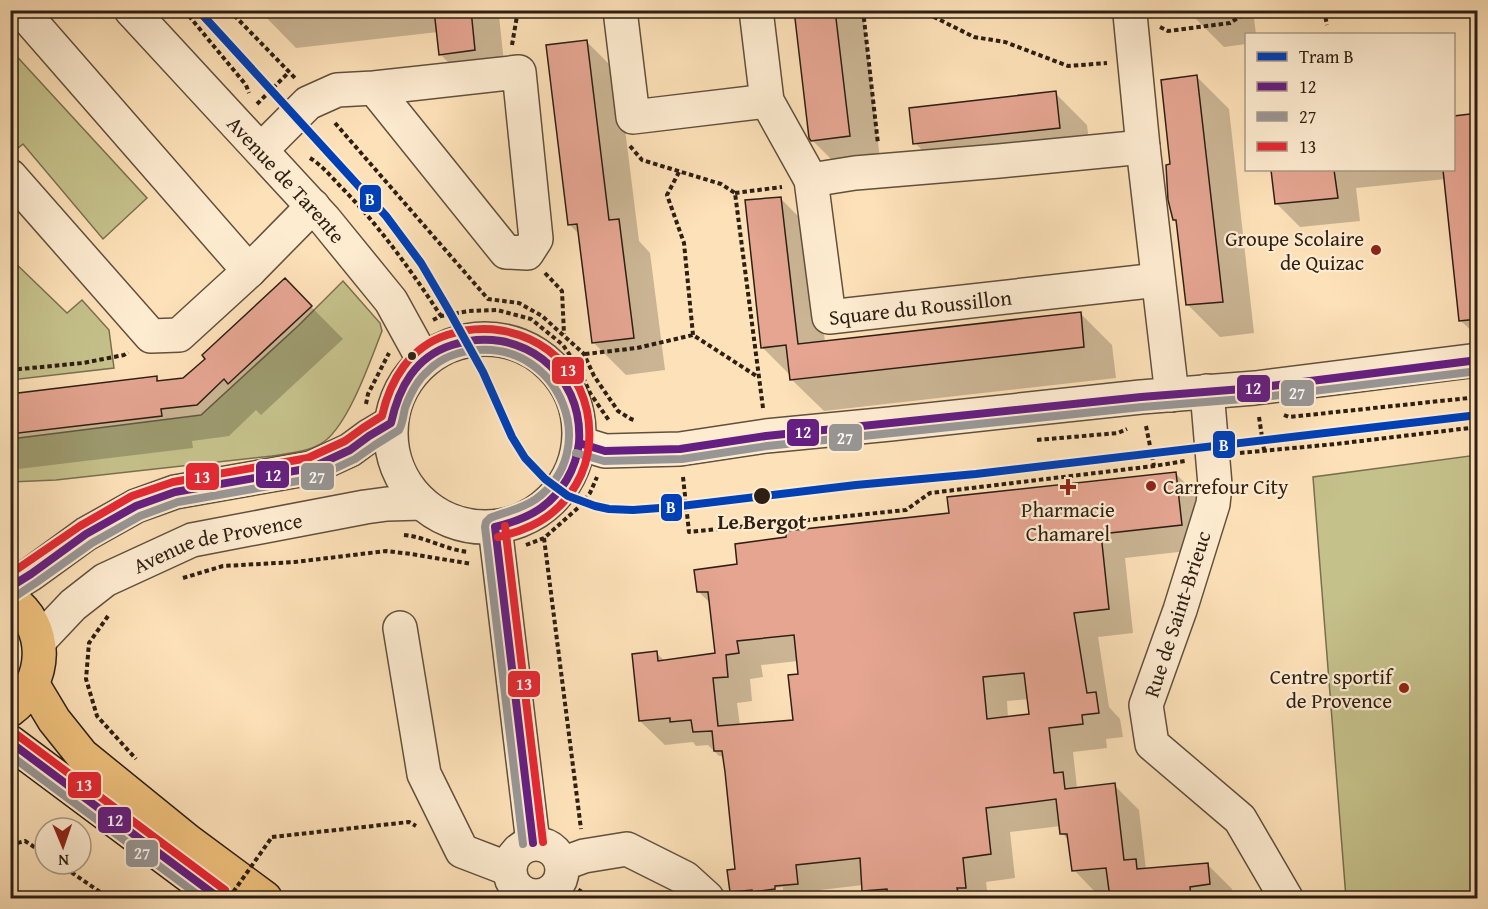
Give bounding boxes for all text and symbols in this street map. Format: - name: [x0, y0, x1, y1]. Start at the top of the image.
- legend: [1245, 33, 1455, 171]
- text: Tram B: [1299, 43, 1354, 70]
- text: 12: [1299, 73, 1316, 100]
- text: 27: [1299, 103, 1316, 130]
- street label: Avenue de Tarente: [220, 109, 353, 250]
- text: 13: [1299, 133, 1316, 160]
- line badge: B: [359, 184, 382, 213]
- text: B: [365, 187, 375, 211]
- place label: Groupe Scolaire de Quizac: [1225, 223, 1364, 278]
- marker: Groupe Scolaire de Quizac: [1369, 243, 1383, 257]
- street label: Square du Roussillon: [827, 281, 1013, 332]
- unlabelled marker: [406, 350, 418, 362]
- line badge: 13: [551, 356, 585, 385]
- text: 13: [560, 358, 576, 382]
- line badge: 12: [1236, 374, 1271, 403]
- text: 12: [1245, 376, 1261, 400]
- line badge: 27: [1280, 379, 1315, 407]
- text: 27: [1289, 381, 1305, 405]
- line badge: 12: [786, 418, 820, 447]
- text: 12: [795, 420, 811, 444]
- line badge: 27: [828, 423, 863, 452]
- text: 27: [837, 426, 853, 450]
- line badge: B: [1212, 430, 1236, 459]
- text: B: [1219, 433, 1229, 457]
- line badge: 12: [255, 460, 290, 489]
- line badge: 13: [185, 462, 220, 491]
- line badge: 27: [300, 462, 335, 491]
- text: 12: [265, 463, 281, 487]
- text: 13: [194, 465, 210, 489]
- text: 27: [309, 465, 325, 489]
- place label: Carrefour City: [1163, 471, 1289, 502]
- marker: Carrefour City: [1144, 479, 1158, 493]
- marker: Pharmacie Chamarel: [1061, 480, 1075, 494]
- marker: Le Bergot: [752, 486, 772, 506]
- line badge: B: [660, 493, 683, 522]
- place label: Pharmacie Chamarel: [1021, 494, 1115, 549]
- text: B: [666, 495, 676, 519]
- street label: Avenue de Provence: [128, 504, 305, 581]
- place label: Le Bergot: [718, 506, 807, 537]
- street label: Rue de Saint-Brieuc: [1136, 527, 1218, 701]
- place label: Centre sportif de Provence: [1270, 661, 1394, 716]
- line badge: 13: [507, 670, 541, 698]
- text: 13: [516, 672, 532, 696]
- marker: Centre sportif de Provence: [1397, 681, 1411, 695]
- line badge: 13: [67, 771, 102, 799]
- text: 13: [76, 773, 92, 797]
- line badge: 12: [97, 806, 132, 834]
- text: 12: [107, 808, 123, 832]
- north arrow: [33, 816, 93, 876]
- line badge: 27: [125, 839, 159, 868]
- text: 27: [134, 841, 150, 865]
- text: N: [57, 849, 69, 873]

